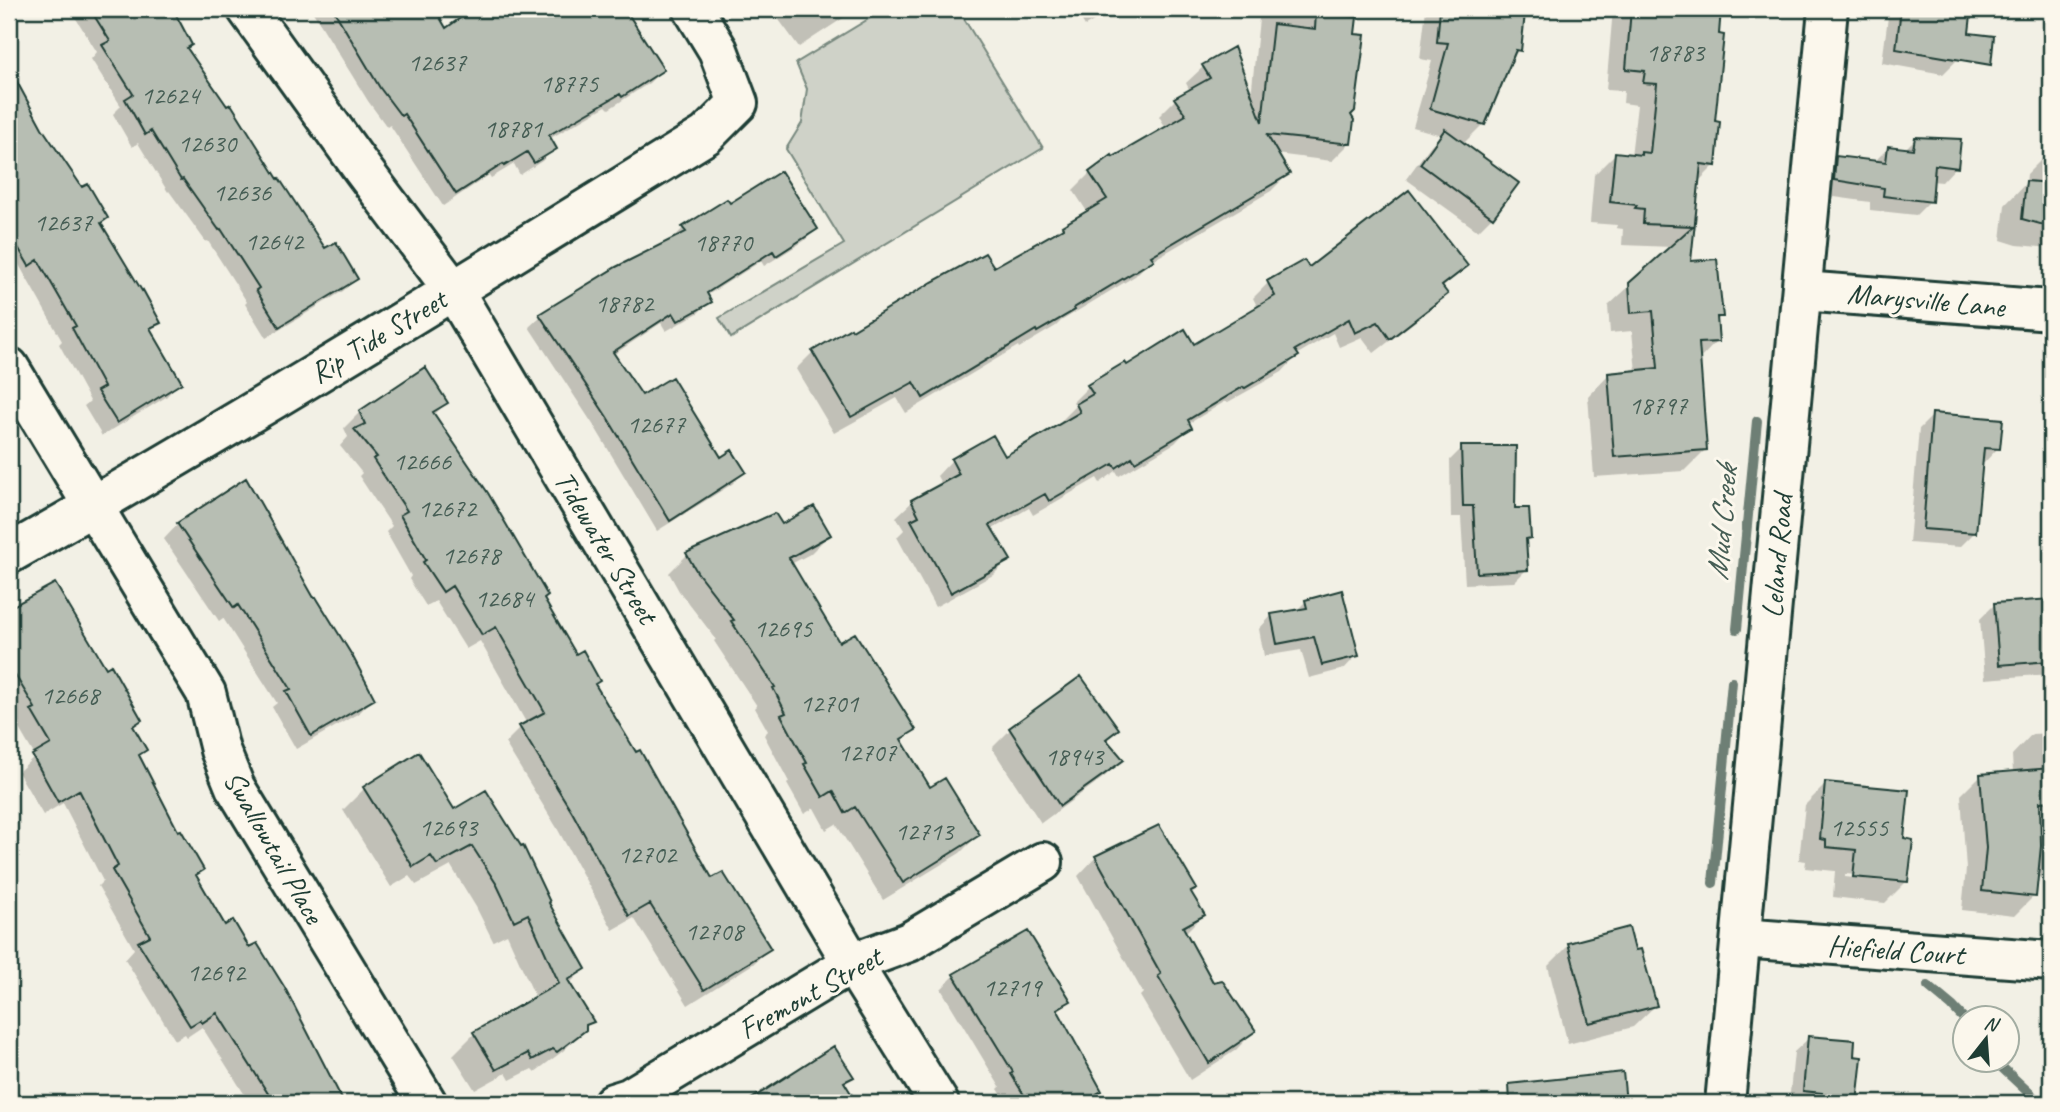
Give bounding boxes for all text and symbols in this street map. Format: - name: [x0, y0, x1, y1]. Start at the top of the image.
- house number: 18783: [1646, 36, 1707, 69]
- house number: 12637: [408, 46, 468, 79]
- house number: 18775: [540, 67, 600, 100]
- house number: 12624: [141, 79, 202, 112]
- house number: 18781: [484, 112, 544, 145]
- house number: 12630: [178, 127, 239, 160]
- house number: 12636: [213, 176, 273, 209]
- house number: 12637: [34, 206, 94, 239]
- house number: 12642: [245, 225, 306, 258]
- house number: 18770: [694, 226, 755, 259]
- street label: Marysville Lane: [1846, 274, 2008, 326]
- street label: Rip Tide Street: [303, 279, 456, 392]
- house number: 18782: [595, 287, 656, 320]
- house number: 18797: [1629, 389, 1689, 422]
- house number: 12677: [627, 408, 687, 441]
- house number: 12666: [393, 445, 453, 478]
- water label: Mud Creek: [1696, 458, 1747, 582]
- street label: Tidewater Street: [546, 464, 668, 633]
- street label: Leland Road: [1753, 488, 1802, 619]
- house number: 12672: [418, 492, 479, 525]
- house number: 12678: [442, 539, 503, 572]
- house number: 12684: [475, 582, 536, 615]
- house number: 12695: [754, 612, 814, 645]
- house number: 12668: [41, 679, 102, 712]
- house number: 12701: [800, 687, 860, 720]
- house number: 12707: [838, 736, 898, 769]
- house number: 18943: [1045, 740, 1106, 773]
- street label: Swallowtail Place: [215, 764, 334, 932]
- house number: 12693: [419, 811, 480, 844]
- house number: 12555: [1830, 811, 1890, 844]
- house number: 12713: [895, 815, 956, 848]
- house number: 12702: [618, 838, 679, 871]
- house number: 12708: [685, 915, 746, 948]
- street label: Hiefield Court: [1826, 926, 1969, 974]
- street label: Fremont Street: [732, 937, 891, 1048]
- house number: 12692: [187, 956, 248, 989]
- house number: 12719: [983, 971, 1044, 1004]
- north arrow: [1952, 1004, 2022, 1074]
- text: N: [1982, 1011, 2003, 1038]

